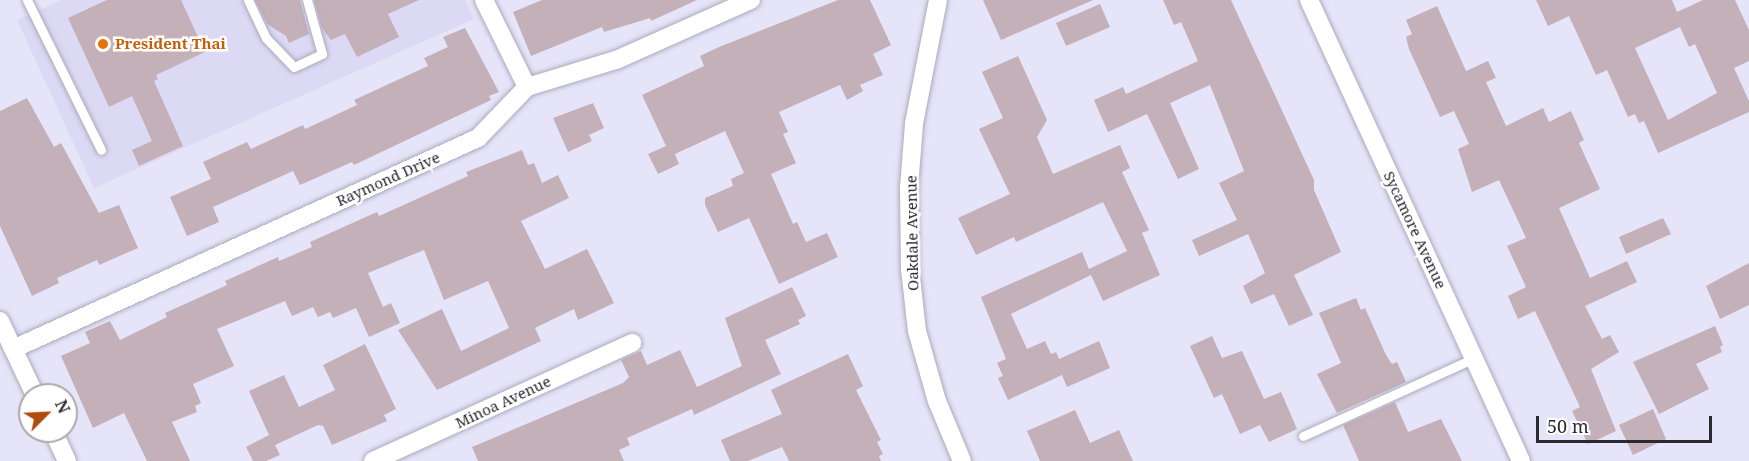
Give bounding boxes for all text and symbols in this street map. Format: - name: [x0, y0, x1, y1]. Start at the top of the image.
- place label: President Thai: [115, 35, 226, 53]
- marker: President Thai: [96, 37, 110, 51]
- street label: Raymond Drive: [333, 148, 443, 210]
- street label: Sycamore Avenue: [1380, 168, 1450, 292]
- street label: Oakdale Avenue: [902, 175, 922, 291]
- street label: Minoa Avenue: [452, 372, 554, 432]
- north arrow: [18, 383, 78, 443]
- text: N: [50, 396, 75, 417]
- scale bar: [1539, 404, 1714, 442]
- text: 50 m: [1547, 414, 1589, 438]

